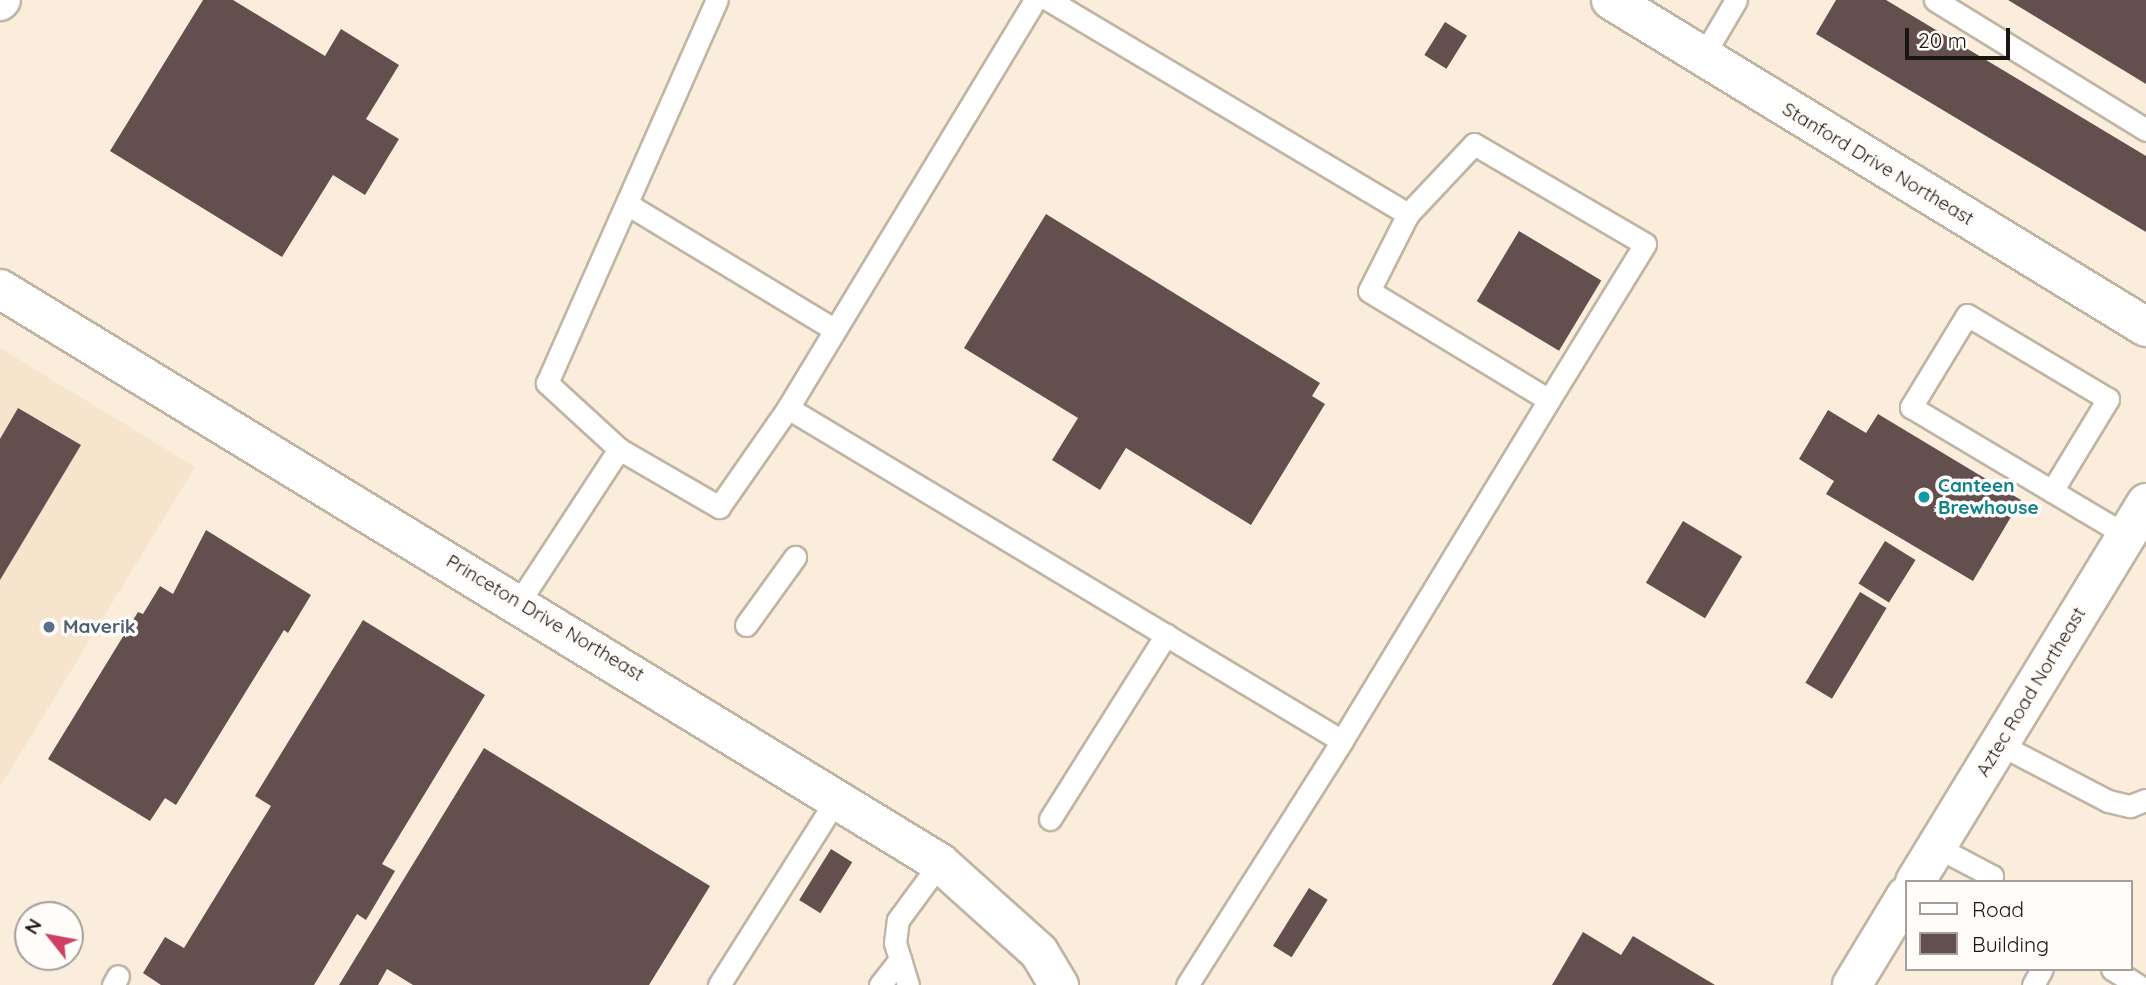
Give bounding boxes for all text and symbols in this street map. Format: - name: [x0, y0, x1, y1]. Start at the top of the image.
- scale bar: [1908, 14, 2013, 58]
- text: 20 m: [1918, 27, 1967, 53]
- street label: Stanford Drive Northeast: [1778, 98, 1978, 230]
- place label: Canteen Brewhouse: [1938, 475, 2039, 519]
- marker: Canteen Brewhouse: [1916, 489, 1932, 505]
- street label: Princeton Drive Northeast: [442, 550, 648, 686]
- street label: Aztec Road Northeast: [1971, 603, 2091, 781]
- place label: Maverik: [63, 616, 136, 638]
- marker: Maverik: [41, 619, 57, 635]
- legend: [1904, 880, 2132, 971]
- text: Road: [1972, 896, 2024, 922]
- north arrow: [14, 901, 84, 971]
- text: N: [19, 914, 47, 938]
- text: Building: [1972, 931, 2049, 957]

